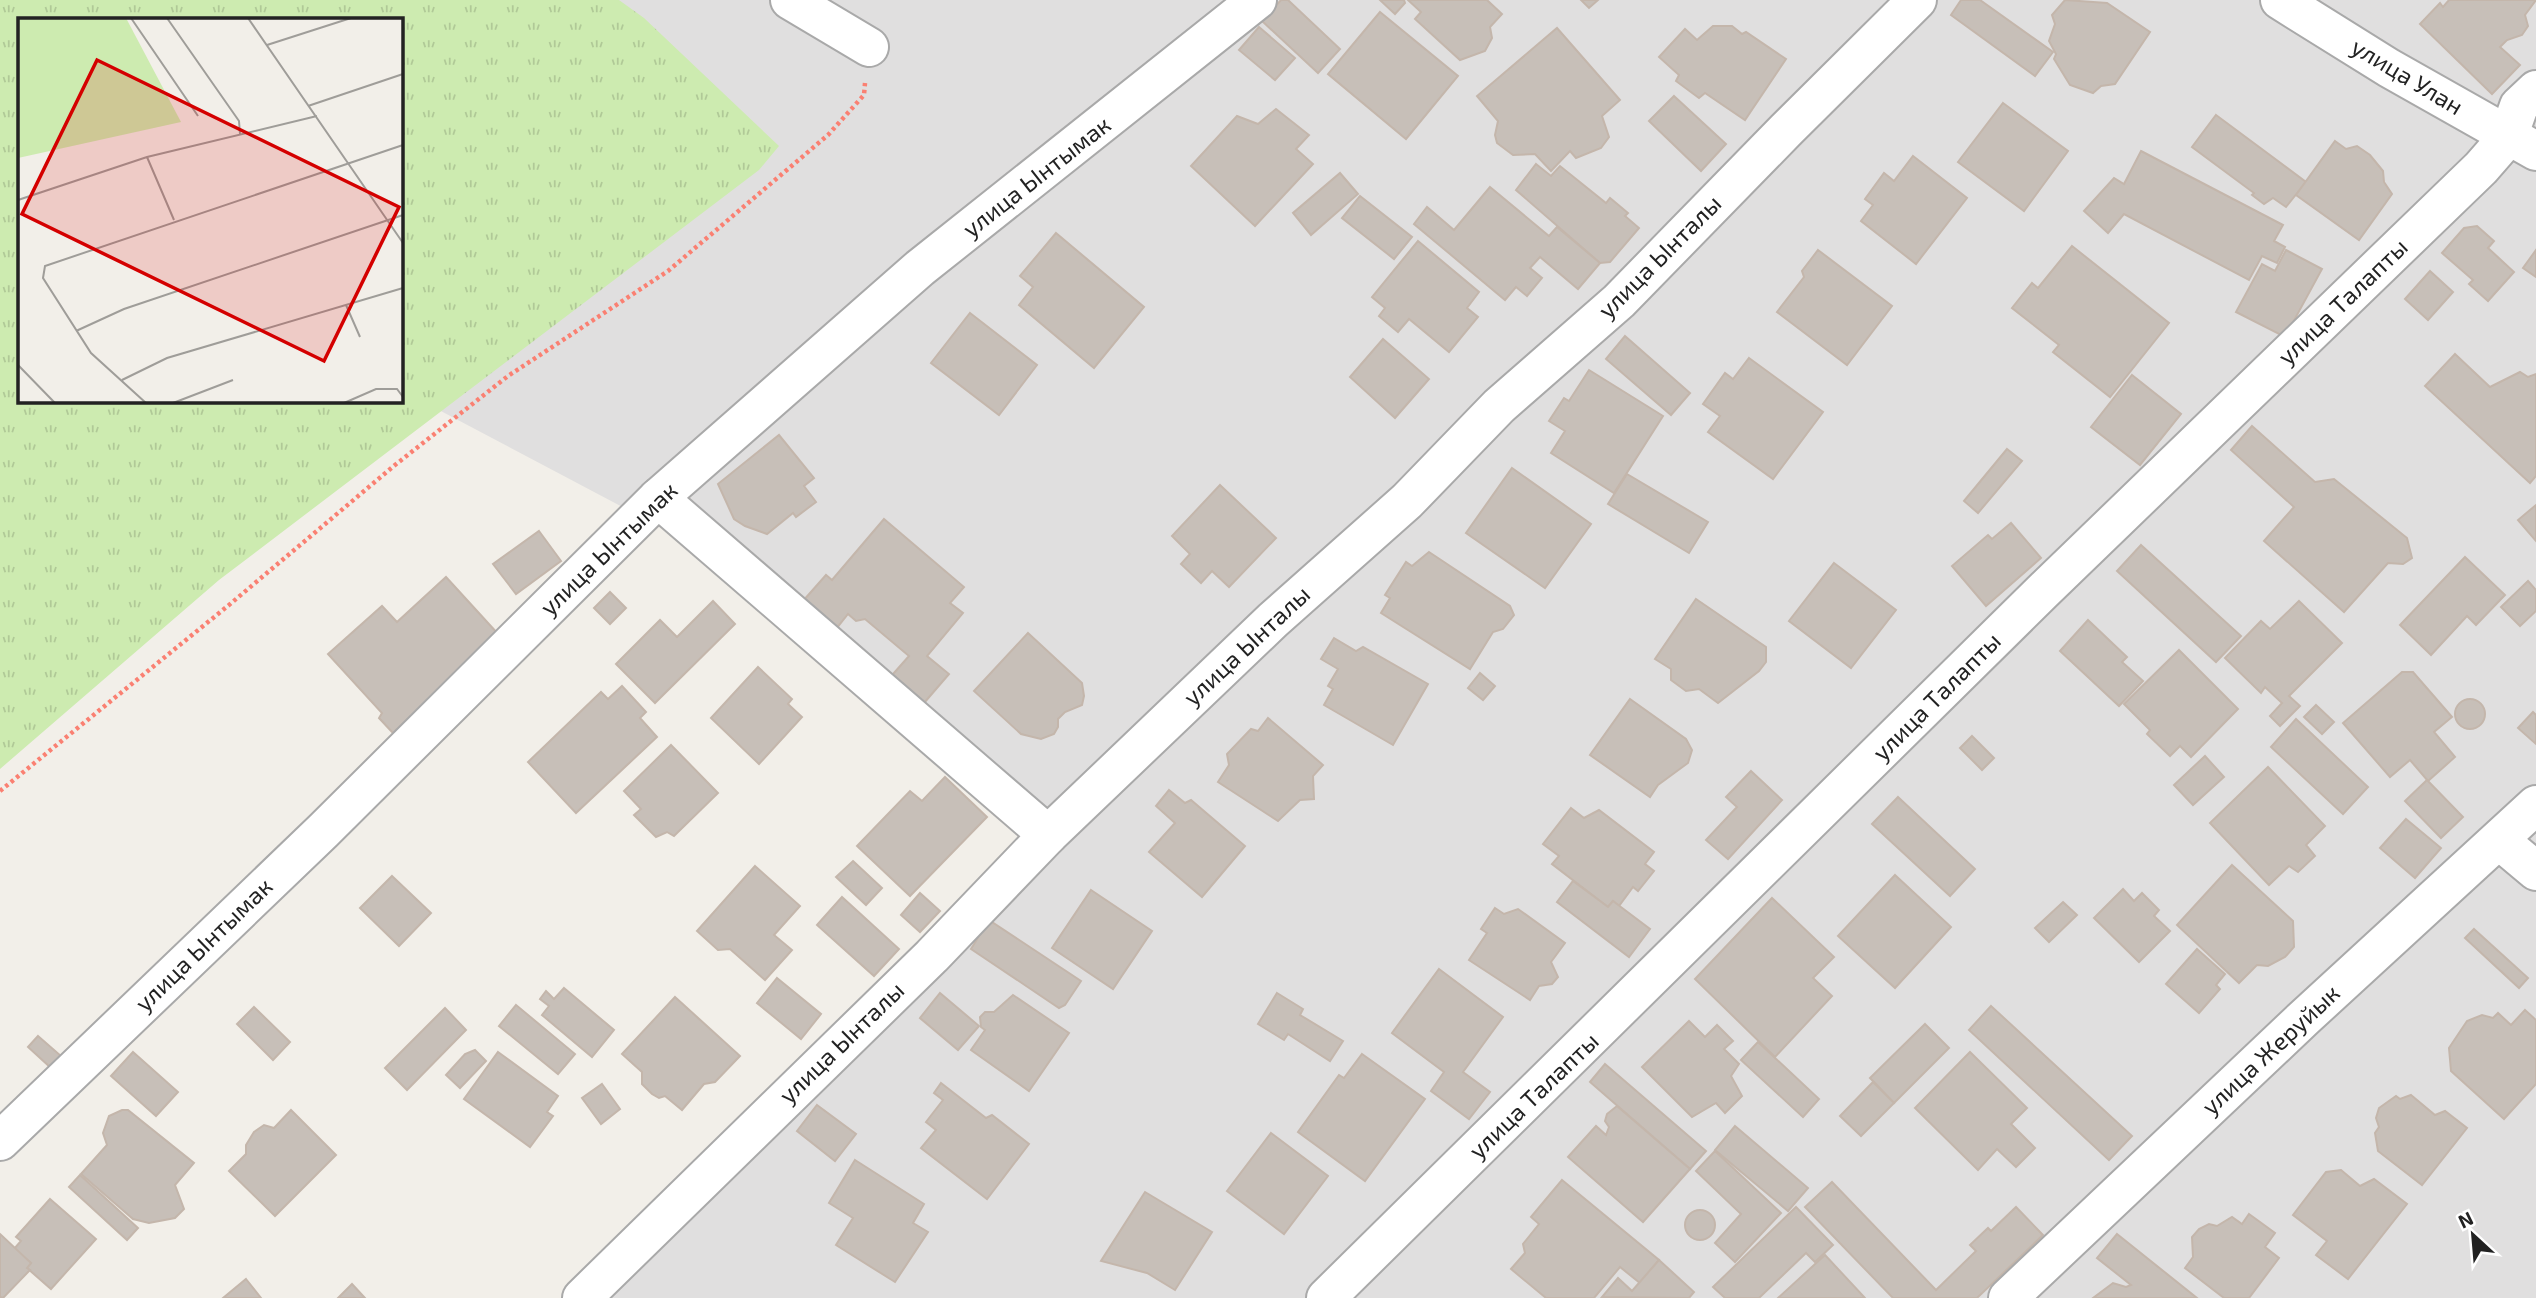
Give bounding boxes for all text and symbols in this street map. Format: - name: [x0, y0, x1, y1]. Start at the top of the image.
- inset map: [18, 18, 402, 402]
- street label: улица Улан: [2346, 31, 2469, 121]
- street label: улица Ынтымак: [956, 109, 1117, 243]
- street label: улица Ынталы: [1591, 188, 1727, 324]
- street label: улица Талапты: [2271, 232, 2414, 371]
- street label: улица Ынтымак: [533, 475, 683, 622]
- street label: улица Ынталы: [1177, 579, 1316, 712]
- street label: улица Талапты: [1866, 626, 2007, 767]
- street label: улица Ынтымак: [128, 871, 278, 1018]
- street label: улица Ынталы: [772, 975, 910, 1110]
- street label: улица Жеруйык: [2195, 978, 2346, 1121]
- street label: улица Талапты: [1462, 1026, 1605, 1165]
- north arrow: [2438, 1200, 2508, 1270]
- text: N: [2454, 1206, 2477, 1233]

